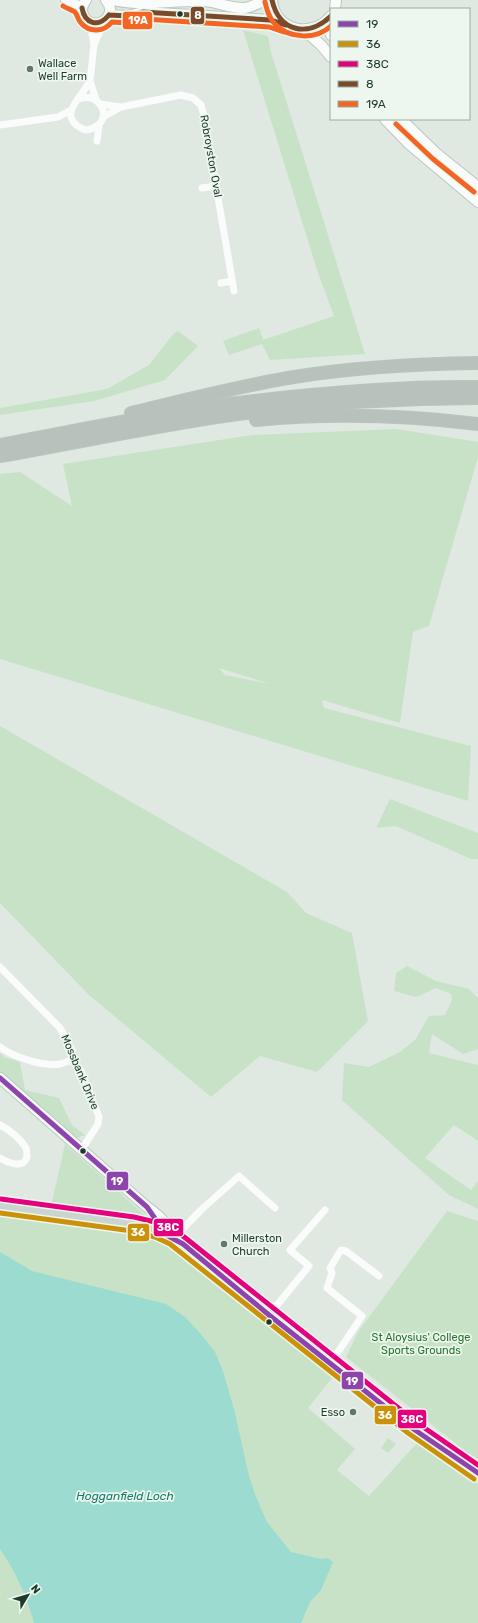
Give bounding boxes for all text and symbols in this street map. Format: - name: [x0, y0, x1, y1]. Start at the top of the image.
- line badge: 8: [190, 6, 205, 25]
- legend: [330, 8, 470, 120]
- unlabelled marker: [175, 9, 185, 19]
- text: 8: [194, 9, 202, 22]
- line badge: 19A: [122, 11, 153, 30]
- text: 19A: [128, 14, 148, 27]
- text: 19: [366, 17, 378, 31]
- text: 36: [366, 37, 380, 51]
- place label: Wallace Well Farm: [38, 57, 87, 83]
- text: 38C: [366, 57, 389, 71]
- marker: Wallace Well Farm: [25, 64, 35, 74]
- text: 8: [366, 77, 374, 91]
- text: 19A: [366, 97, 386, 111]
- street label: Robroyston Oval: [197, 114, 225, 198]
- street label: Mossbank Drive: [58, 1033, 102, 1111]
- unlabelled marker: [78, 1146, 88, 1156]
- line badge: 19: [106, 1171, 129, 1191]
- text: 19: [111, 1175, 123, 1188]
- line badge: 38C: [153, 1218, 184, 1237]
- text: 38C: [157, 1221, 179, 1234]
- line badge: 36: [127, 1223, 150, 1242]
- text: 36: [131, 1226, 145, 1239]
- place label: Millerston Church: [232, 1232, 282, 1258]
- marker: Millerston Church: [219, 1239, 229, 1249]
- unlabelled marker: [264, 1317, 274, 1327]
- park label: St Aloysius' College Sports Grounds: [372, 1331, 470, 1357]
- line badge: 19: [341, 1371, 364, 1390]
- text: 19: [346, 1375, 358, 1388]
- line badge: 36: [374, 1405, 397, 1425]
- place label: Esso: [321, 1406, 345, 1419]
- marker: Esso: [348, 1407, 358, 1417]
- text: 36: [378, 1409, 392, 1422]
- line badge: 38C: [397, 1409, 427, 1429]
- text: 38C: [401, 1413, 423, 1426]
- water label: Hogganfield Loch: [76, 1489, 174, 1503]
- north arrow: [8, 1575, 48, 1615]
- text: N: [28, 1582, 43, 1596]

